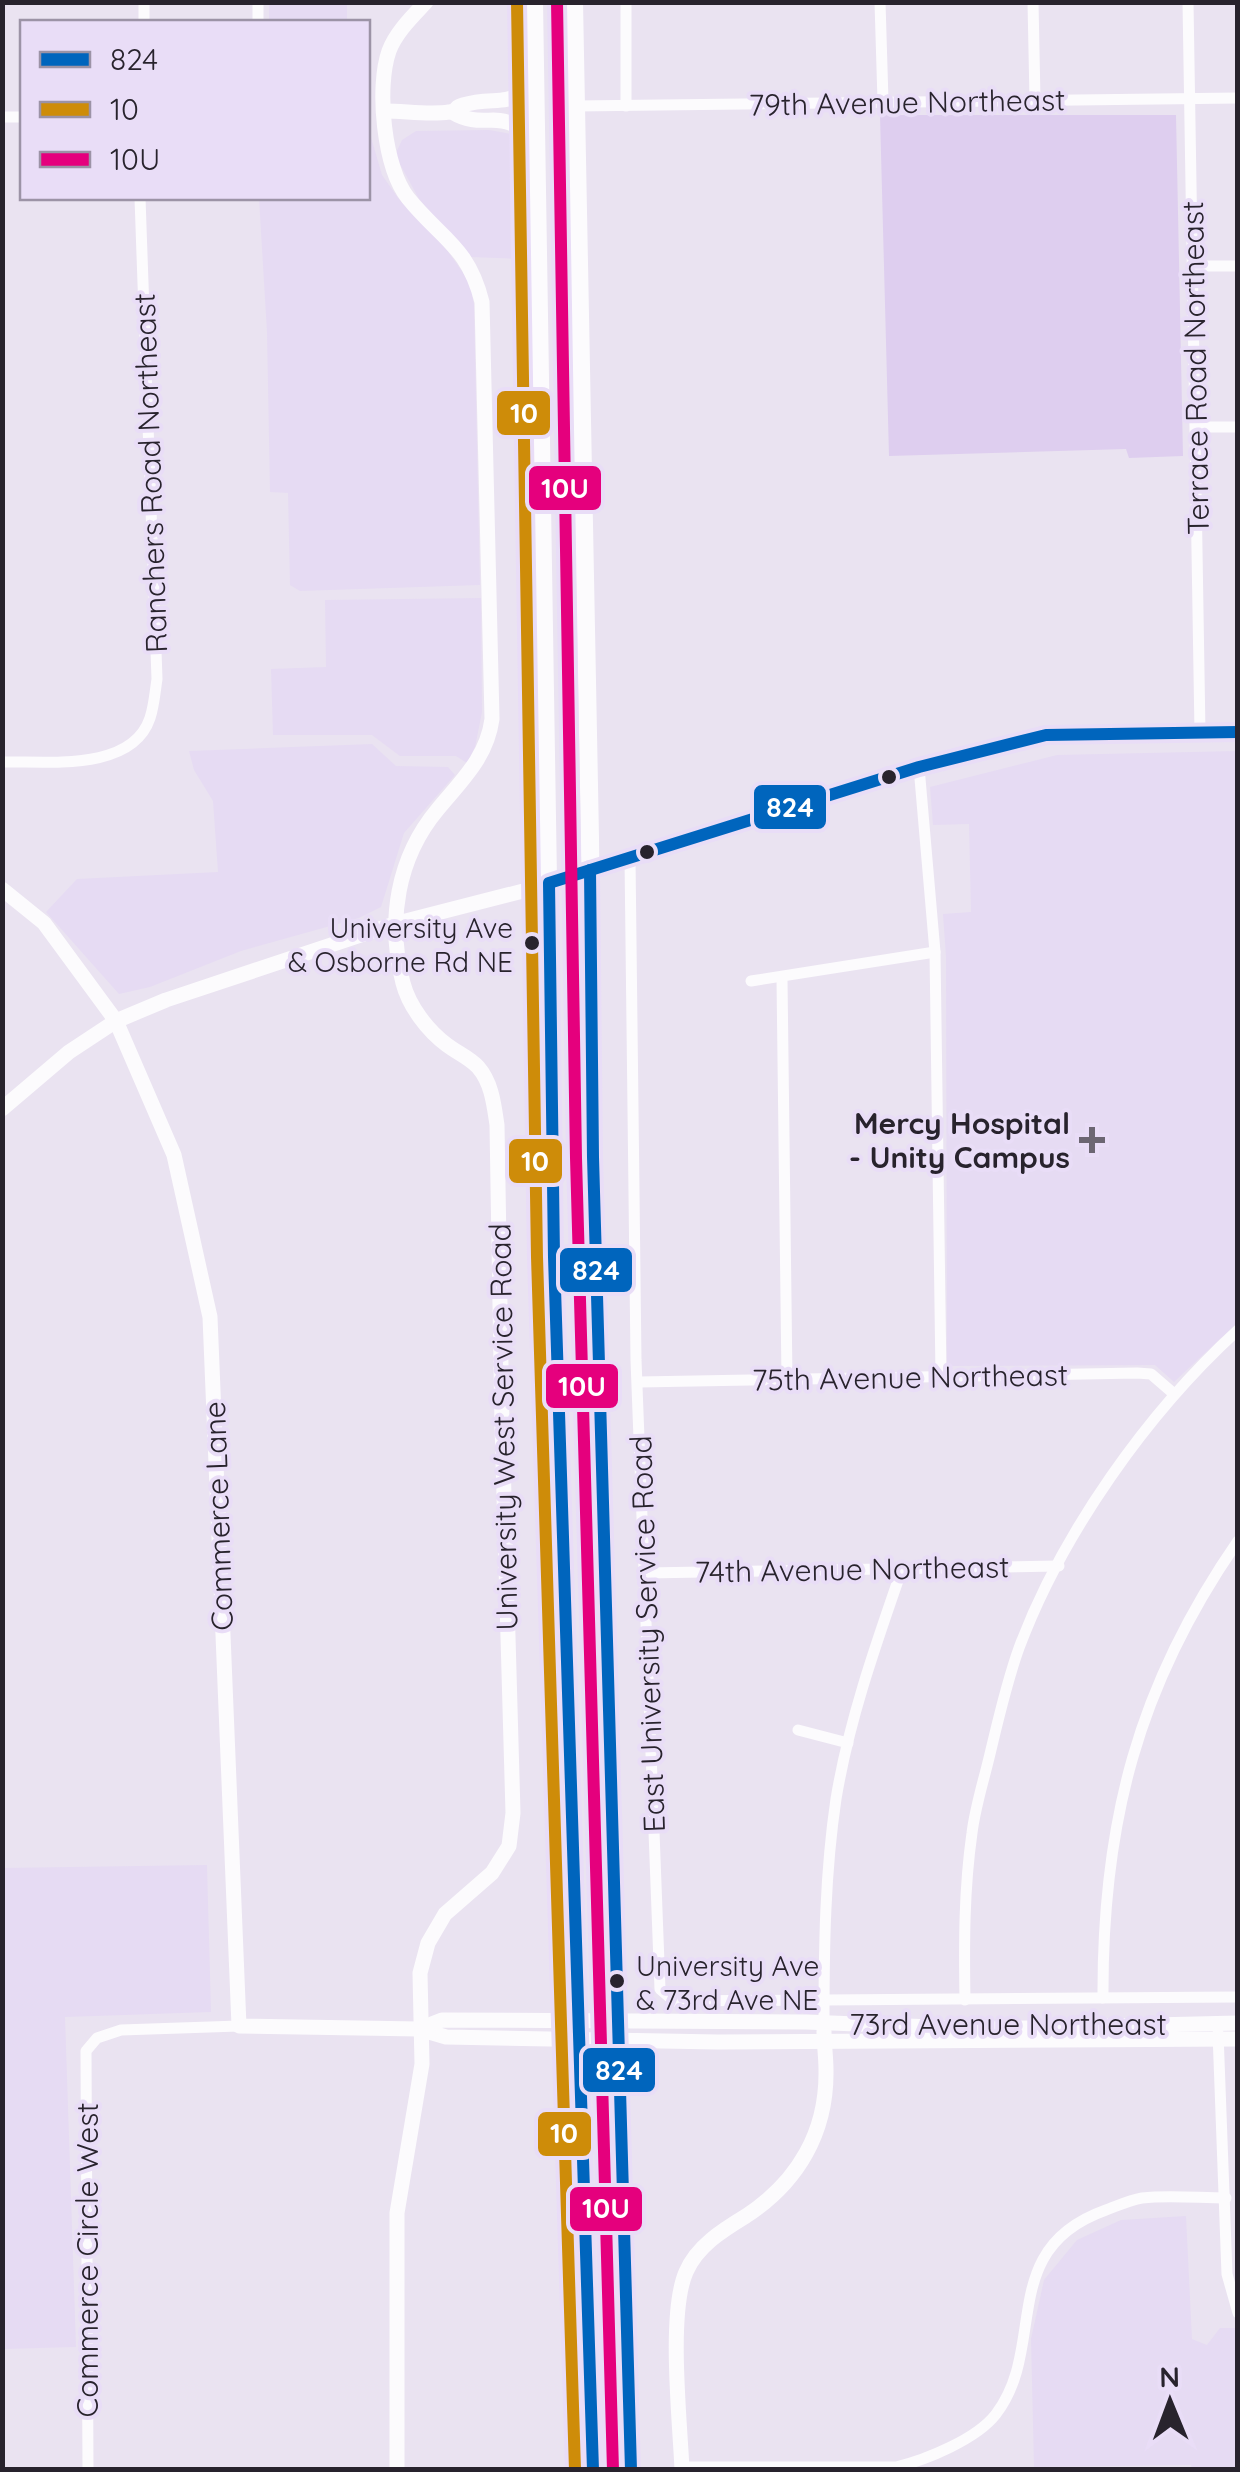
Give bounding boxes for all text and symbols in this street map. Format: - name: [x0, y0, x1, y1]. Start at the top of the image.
- legend: [20, 20, 370, 200]
- text: 824: [110, 40, 158, 78]
- street label: 79th Avenue Northeast: [748, 80, 1066, 124]
- text: 10: [110, 90, 139, 128]
- text: 10U: [110, 140, 160, 178]
- street label: Terrace Road Northeast: [1173, 201, 1217, 535]
- street label: Ranchers Road Northeast: [125, 292, 175, 654]
- line badge: 10: [495, 389, 552, 437]
- text: 10: [510, 395, 538, 430]
- line badge: 10U: [527, 464, 603, 512]
- text: 10U: [541, 470, 589, 505]
- unlabelled marker: [879, 767, 899, 787]
- line badge: 824: [752, 783, 828, 831]
- text: 824: [766, 789, 814, 824]
- unlabelled marker: [637, 842, 657, 862]
- place label: University Ave & Osborne Rd NE: [288, 910, 513, 979]
- marker: University Ave & Osborne Rd NE: [522, 933, 542, 953]
- place label: Mercy Hospital - Unity Campus: [849, 1104, 1070, 1176]
- marker: Mercy Hospital - Unity Campus: [1079, 1127, 1105, 1153]
- line badge: 10: [507, 1137, 564, 1185]
- text: 10: [521, 1143, 549, 1178]
- street label: University West Service Road: [480, 1223, 526, 1631]
- line badge: 824: [558, 1246, 634, 1294]
- text: 824: [572, 1252, 620, 1287]
- street label: 75th Avenue Northeast: [752, 1355, 1068, 1399]
- line badge: 10U: [544, 1362, 620, 1410]
- text: 10U: [558, 1368, 606, 1403]
- street label: Commerce Lane: [195, 1401, 241, 1631]
- street label: East University Service Road: [621, 1435, 673, 1833]
- street label: 74th Avenue Northeast: [694, 1547, 1010, 1591]
- place label: University Ave & 73rd Ave NE: [636, 1948, 819, 2017]
- marker: University Ave & 73rd Ave NE: [607, 1971, 627, 1991]
- street label: 73rd Avenue Northeast: [849, 2005, 1167, 2043]
- line badge: 824: [581, 2046, 657, 2094]
- text: 824: [595, 2052, 643, 2087]
- street label: Commerce Circle West: [68, 2103, 106, 2417]
- line badge: 10: [536, 2110, 593, 2158]
- text: 10: [550, 2115, 578, 2150]
- line badge: 10U: [568, 2185, 644, 2233]
- text: 10U: [582, 2190, 630, 2225]
- north arrow: [1120, 2352, 1220, 2452]
- text: N: [1159, 2359, 1180, 2394]

